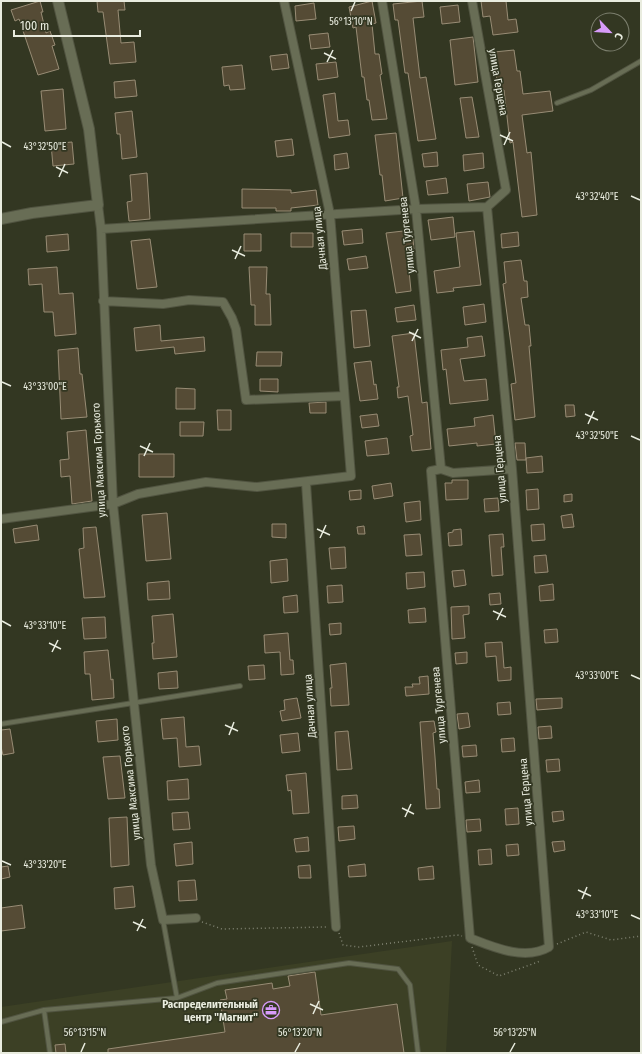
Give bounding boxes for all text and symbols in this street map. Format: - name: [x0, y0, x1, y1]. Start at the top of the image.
- scale bar: [14, 12, 140, 38]
- north arrow: [590, 12, 630, 52]
- text: 56°13'10"N: [329, 16, 373, 28]
- text: 100 m: [20, 19, 49, 33]
- text: С: [611, 31, 626, 42]
- street label: улица Герцена: [486, 47, 510, 117]
- text: 43°32'50"E: [24, 141, 67, 153]
- text: 43°32'40"E: [576, 191, 619, 203]
- street label: улица Тургенева: [397, 196, 417, 274]
- street label: Дачная улица: [310, 206, 330, 271]
- text: 43°33'00"E: [23, 381, 67, 393]
- street label: улица Максима Горького: [89, 402, 109, 518]
- text: 43°32'50"E: [576, 430, 619, 442]
- street label: улица Герцена: [491, 435, 509, 503]
- text: 43°33'10"E: [24, 620, 67, 632]
- street label: улица Тургенева: [429, 666, 449, 744]
- text: 43°33'00"E: [575, 670, 619, 682]
- street label: Дачная улица: [301, 674, 319, 739]
- street label: улица Максима Горького: [119, 725, 143, 841]
- street label: улица Герцена: [517, 758, 535, 826]
- text: 43°33'20"E: [24, 859, 67, 871]
- text: 43°33'10"E: [576, 909, 619, 921]
- place label: Распределительный центр "Магнит": [162, 998, 258, 1024]
- office icon: Распределительный центр "Магнит": [261, 1000, 281, 1020]
- text: 56°13'15"N: [64, 1027, 106, 1039]
- text: 56°13'20"N: [278, 1027, 322, 1039]
- text: 56°13'25"N: [493, 1027, 537, 1039]

